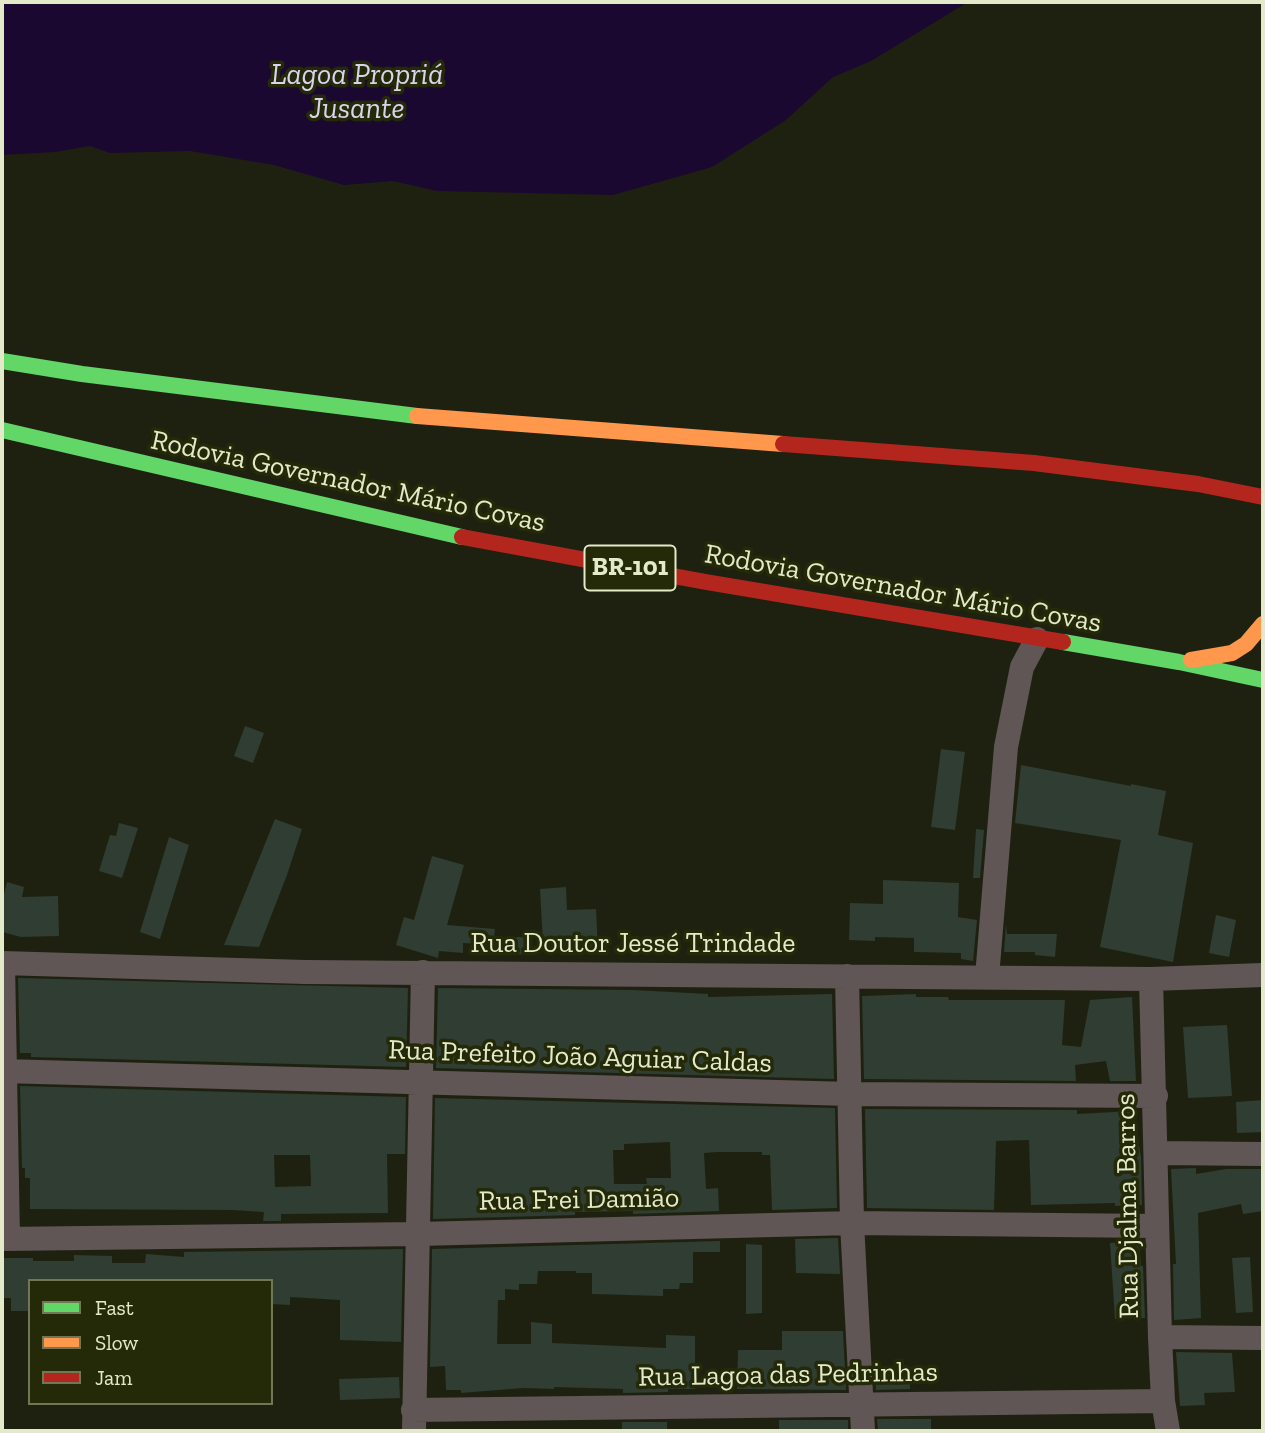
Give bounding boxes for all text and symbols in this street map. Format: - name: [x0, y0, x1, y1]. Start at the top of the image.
- water label: Lagoa Propriá Jusante: [271, 57, 443, 127]
- street label: Rodovia Governador Mário Covas: [148, 424, 548, 540]
- street label: Rodovia Governador Mário Covas: [702, 538, 1104, 640]
- road number: BR-101: [584, 546, 676, 590]
- street label: Rua Doutor Jessé Trindade: [471, 927, 795, 961]
- street label: Rua Prefeito João Aguiar Caldas: [388, 1034, 772, 1080]
- street label: Rua Djalma Barros: [1109, 1093, 1147, 1319]
- street label: Rua Frei Damião: [478, 1181, 680, 1219]
- legend: [28, 1279, 273, 1405]
- text: Fast: [95, 1295, 134, 1320]
- text: Slow: [95, 1330, 138, 1355]
- street label: Rua Lagoa das Pedrinhas: [638, 1356, 938, 1394]
- text: Jam: [95, 1365, 132, 1390]

